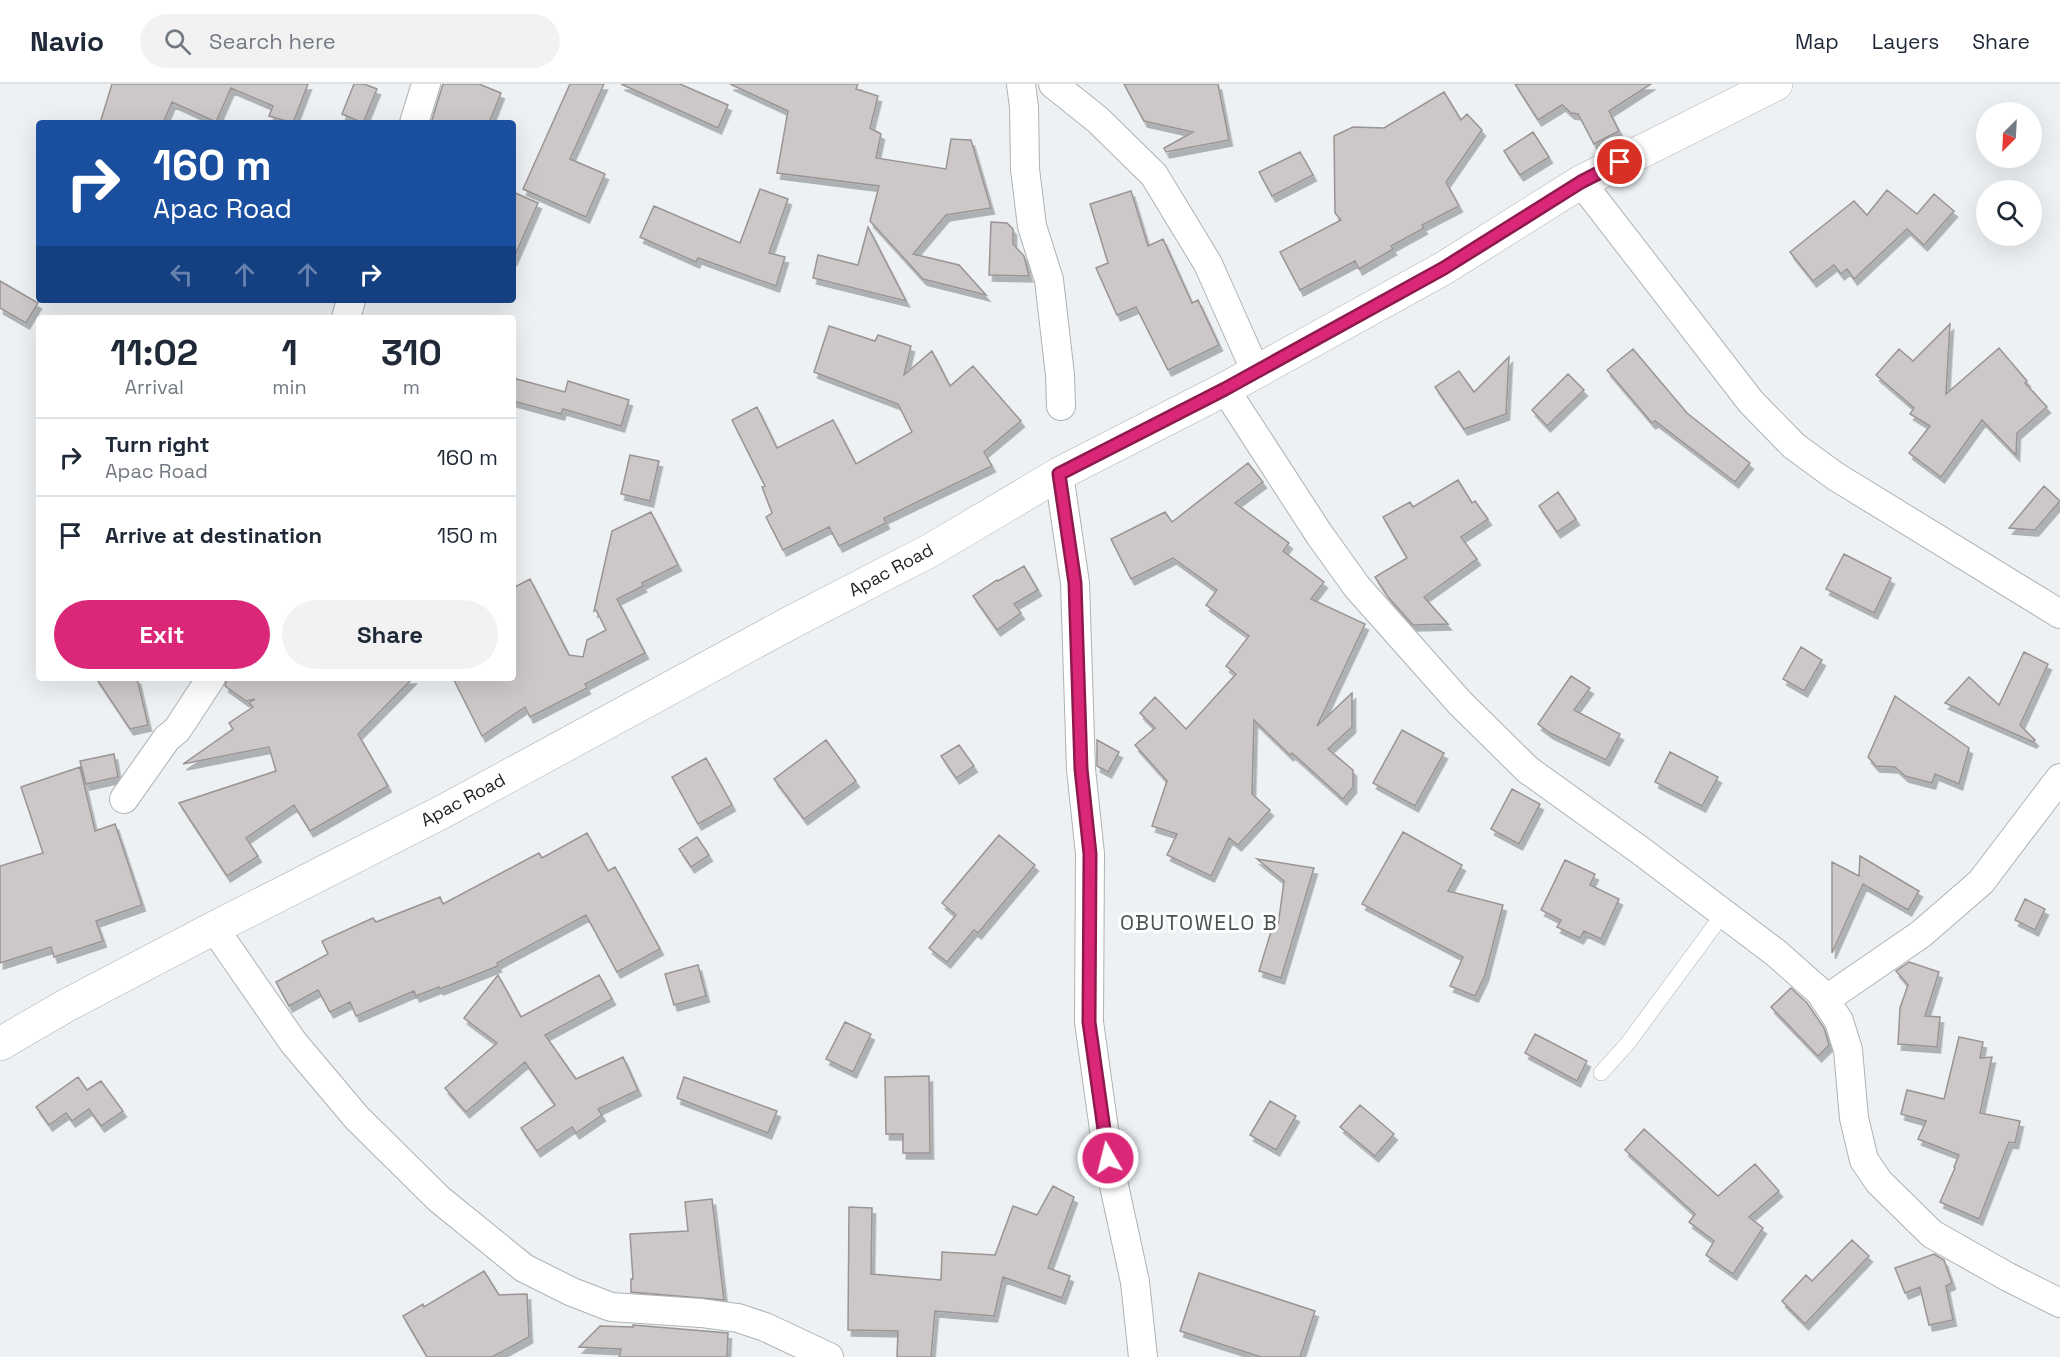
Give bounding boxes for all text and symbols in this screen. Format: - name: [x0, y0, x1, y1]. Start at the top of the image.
- search box: [140, 14, 560, 68]
- text: Navio: [30, 23, 104, 59]
- icon: search: [161, 25, 194, 58]
- text: Search here: [209, 27, 336, 55]
- text: Map: [1795, 28, 1839, 55]
- text: Layers: [1872, 28, 1939, 55]
- text: Share: [1972, 28, 2030, 55]
- north arrow: [1976, 102, 2042, 168]
- map controls: [1976, 102, 2042, 246]
- pin: [1594, 136, 1645, 187]
- text: 160 m: [153, 139, 272, 192]
- icon: right: [54, 144, 132, 222]
- icon: arrive: [1603, 145, 1636, 178]
- button: search: [1976, 180, 2042, 246]
- text: Apac Road: [153, 191, 292, 226]
- icon: left: [165, 258, 198, 291]
- icon: ahead: [228, 258, 261, 291]
- icon: ahead: [291, 258, 324, 291]
- icon: right: [354, 258, 387, 291]
- text: 11:02: [110, 330, 198, 376]
- text: 1: [281, 330, 298, 376]
- text: 310: [381, 330, 442, 376]
- text: Arrival: [124, 374, 184, 400]
- text: min: [272, 374, 307, 400]
- text: m: [403, 374, 420, 400]
- text: Turn right: [105, 430, 210, 458]
- icon: right: [54, 441, 87, 474]
- text: 160 m: [437, 443, 498, 471]
- text: Apac Road: [105, 458, 208, 484]
- icon: arrive: [54, 519, 87, 552]
- text: Arrive at destination: [105, 521, 322, 549]
- text: 150 m: [437, 521, 498, 549]
- street label: Apac Road: [844, 538, 937, 601]
- button: Exit: [54, 600, 270, 669]
- button: Share: [282, 600, 498, 669]
- street label: Apac Road: [416, 768, 509, 831]
- district label: OBUTOWELO B: [1120, 909, 1278, 936]
- position arrow: [1076, 1126, 1140, 1190]

